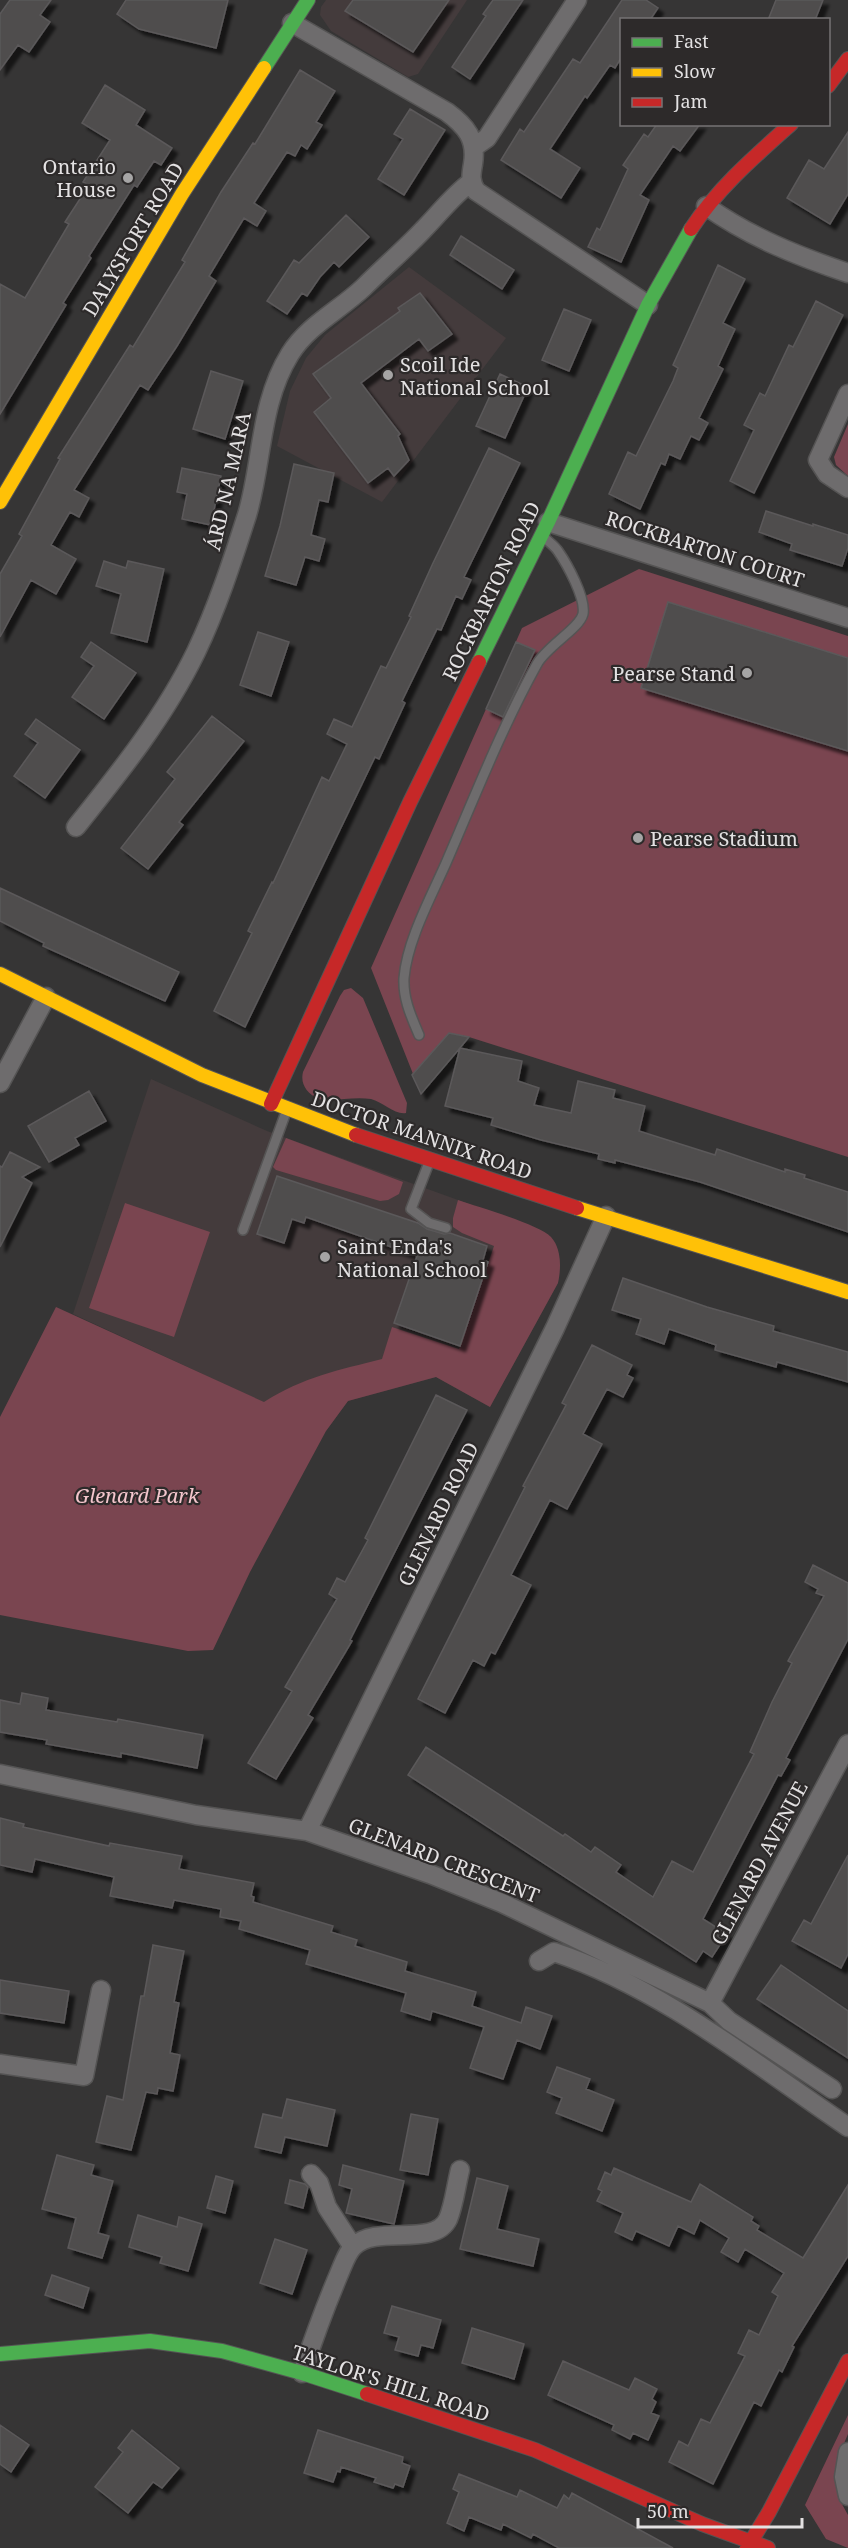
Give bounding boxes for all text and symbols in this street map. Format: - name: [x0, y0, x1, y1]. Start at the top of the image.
- legend: [620, 18, 830, 126]
- text: Fast: [674, 29, 709, 53]
- text: Slow: [674, 59, 716, 83]
- text: Jam: [673, 89, 708, 113]
- place label: Ontario House: [43, 153, 116, 203]
- street label: DALYSFORT ROAD: [76, 157, 190, 321]
- marker: Ontario House: [121, 171, 135, 185]
- place label: Scoil Ide National School: [400, 351, 550, 401]
- marker: Scoil Ide National School: [381, 368, 395, 382]
- street label: ÁRD NA MARA: [199, 408, 257, 553]
- street label: ROCKBARTON ROAD: [436, 497, 546, 685]
- street label: ROCKBARTON COURT: [602, 504, 808, 594]
- place label: Pearse Stand: [612, 660, 735, 687]
- marker: Pearse Stand: [740, 666, 754, 680]
- place label: Pearse Stadium: [650, 825, 798, 852]
- marker: Pearse Stadium: [631, 831, 645, 845]
- street label: DOCTOR MANNIX ROAD: [308, 1085, 536, 1185]
- place label: Saint Enda's National School: [337, 1233, 487, 1283]
- marker: Saint Enda's National School: [318, 1250, 332, 1264]
- street label: GLENARD ROAD: [391, 1437, 485, 1591]
- park label: Glenard Park: [75, 1482, 200, 1509]
- street label: GLENARD AVENUE: [704, 1776, 814, 1950]
- street label: GLENARD CRESCENT: [345, 1811, 543, 1909]
- street label: TAYLOR'S HILL ROAD: [289, 2338, 493, 2428]
- scale bar: [638, 2491, 802, 2529]
- text: 50 m: [647, 2499, 689, 2523]

